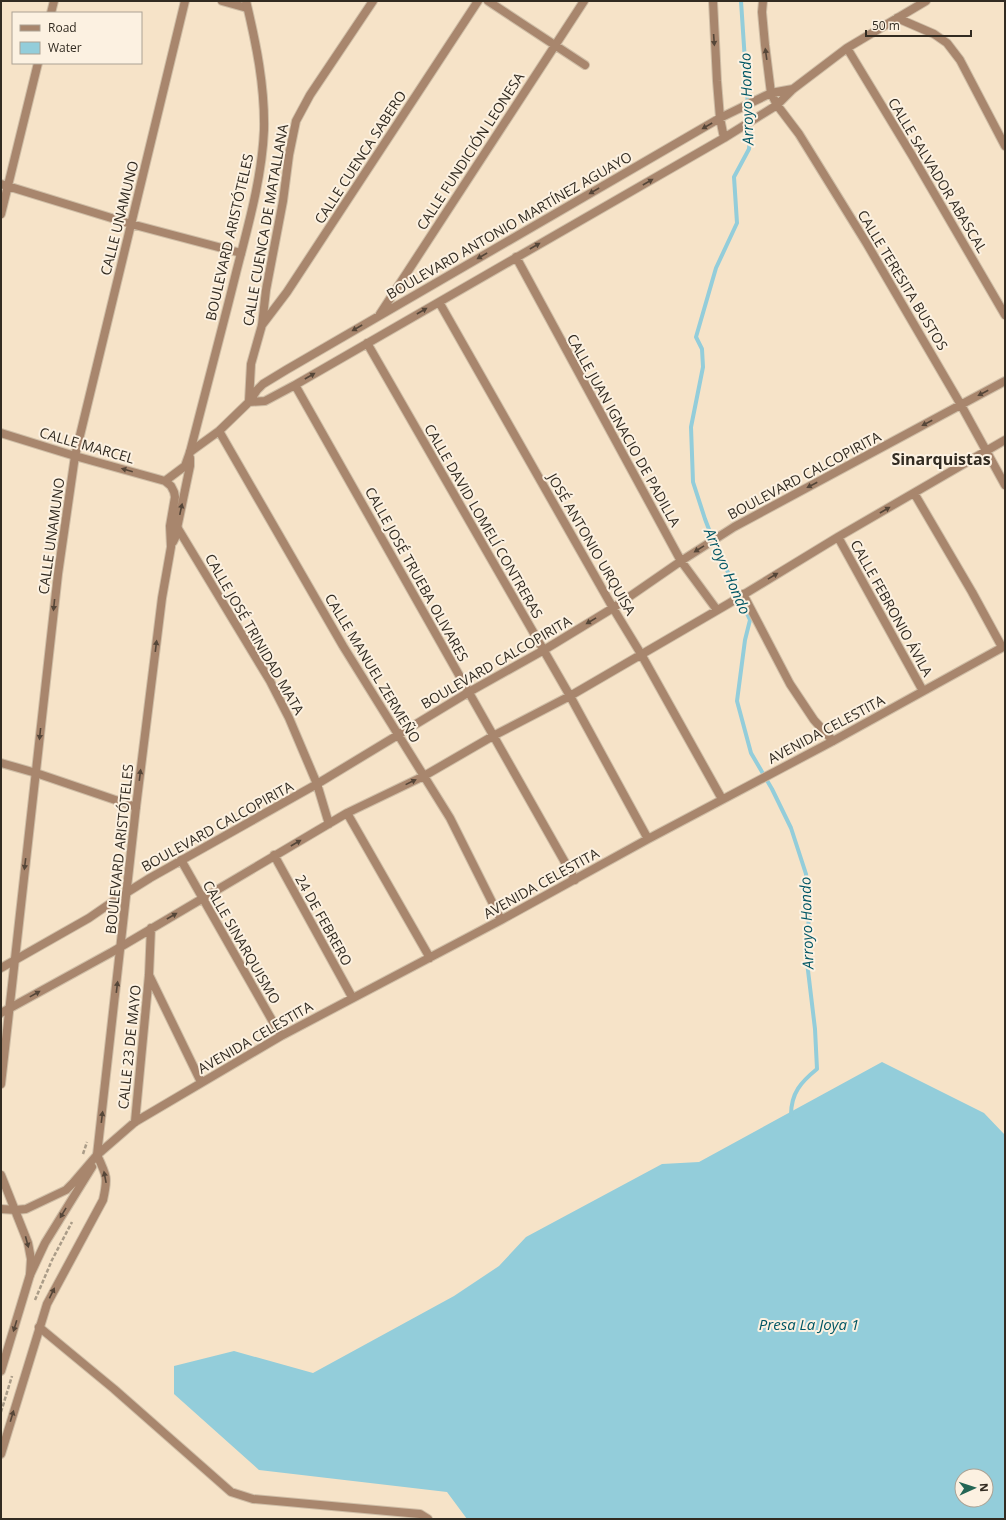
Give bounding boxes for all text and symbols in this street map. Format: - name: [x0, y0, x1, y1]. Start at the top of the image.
- legend: [12, 12, 142, 64]
- scale bar: [866, 12, 971, 38]
- text: 50 m: [872, 17, 900, 34]
- text: Road: [48, 19, 77, 36]
- one-way arrow: [711, 34, 718, 46]
- text: Water: [48, 39, 82, 56]
- one-way arrow: [763, 48, 769, 60]
- water label: Arroyo Hondo: [734, 52, 758, 146]
- street label: CALLE FUNDICIÓN LEONESA: [412, 68, 528, 233]
- street label: CALLE CUENCA SABERO: [310, 87, 410, 227]
- street label: CALLE SALVADOR ABASCAL: [884, 94, 992, 256]
- street label: CALLE CUENCA DE MATALLANA: [238, 122, 292, 328]
- one-way arrow: [701, 123, 713, 130]
- street label: BOULEVARD ANTONIO MARTÍNEZ AGUAYO: [383, 147, 635, 303]
- street label: BOULEVARD ARISTÓTELES: [201, 152, 257, 322]
- street label: CALLE UNAMUNO: [96, 159, 142, 277]
- one-way arrow: [642, 178, 654, 185]
- one-way arrow: [588, 188, 600, 195]
- street label: CALLE TERESITA BUSTOS: [853, 206, 953, 354]
- one-way arrow: [529, 243, 541, 250]
- one-way arrow: [476, 253, 488, 260]
- one-way arrow: [416, 308, 428, 315]
- one-way arrow: [351, 325, 363, 332]
- street label: CALLE JUAN IGNACIO DE PADILLA: [563, 330, 685, 530]
- one-way arrow: [304, 373, 316, 380]
- one-way arrow: [977, 390, 989, 396]
- street label: CALLE DAVID LOMELÍ CONTRERAS: [420, 420, 548, 622]
- one-way arrow: [921, 420, 933, 427]
- street label: CALLE MARCEL: [37, 422, 137, 468]
- street label: BOULEVARD CALCOPIRITA: [724, 426, 884, 524]
- district label: Sinarquistas: [891, 448, 991, 470]
- one-way arrow: [121, 467, 133, 473]
- street label: JOSÉ ANTONIO URQUISA: [542, 468, 641, 619]
- street label: CALLE UNAMUNO: [33, 476, 69, 596]
- one-way arrow: [806, 482, 818, 488]
- street label: CALLE JOSÉ TRUEBA OLIVARES: [361, 483, 473, 665]
- one-way arrow: [178, 503, 184, 515]
- one-way arrow: [879, 506, 891, 513]
- water label: Arroyo Hondo: [700, 524, 756, 617]
- street label: CALLE FEBRONIO ÁVILA: [846, 536, 938, 680]
- one-way arrow: [694, 545, 704, 553]
- street label: CALLE JOSÉ TRINIDAD MATA: [201, 550, 309, 718]
- one-way arrow: [767, 572, 779, 579]
- street label: CALLE MANUEL ZERMEÑO: [321, 590, 425, 746]
- one-way arrow: [51, 599, 58, 611]
- street label: BOULEVARD CALCOPIRITA: [417, 611, 575, 713]
- one-way arrow: [585, 618, 597, 625]
- one-way arrow: [153, 640, 159, 652]
- street label: AVENIDA CELESTITA: [764, 690, 888, 768]
- one-way arrow: [37, 728, 43, 740]
- street label: BOULEVARD ARISTÓTELES: [101, 763, 137, 935]
- one-way arrow: [137, 769, 143, 781]
- street label: BOULEVARD CALCOPIRITA: [138, 776, 297, 876]
- one-way arrow: [405, 779, 417, 785]
- one-way arrow: [290, 839, 302, 846]
- street label: AVENIDA CELESTITA: [480, 843, 602, 923]
- one-way arrow: [22, 857, 28, 870]
- street label: 24 DE FEBRERO: [291, 871, 357, 969]
- water label: Arroyo Hondo: [794, 876, 818, 970]
- street label: CALLE SINARQUISMO: [199, 877, 285, 1007]
- one-way arrow: [166, 913, 178, 920]
- one-way arrow: [113, 981, 120, 993]
- street label: CALLE 23 DE MAYO: [113, 984, 145, 1110]
- one-way arrow: [29, 991, 41, 998]
- street label: AVENIDA CELESTITA: [194, 996, 316, 1078]
- one-way arrow: [99, 1111, 105, 1123]
- one-way arrow: [102, 1170, 108, 1183]
- one-way arrow: [59, 1208, 67, 1218]
- one-way arrow: [25, 1236, 31, 1248]
- one-way arrow: [49, 1287, 55, 1299]
- water label: Presa La Joya 1: [759, 1314, 859, 1334]
- one-way arrow: [12, 1320, 18, 1332]
- one-way arrow: [9, 1410, 15, 1422]
- north arrow: [954, 1468, 994, 1508]
- text: N: [977, 1483, 992, 1492]

